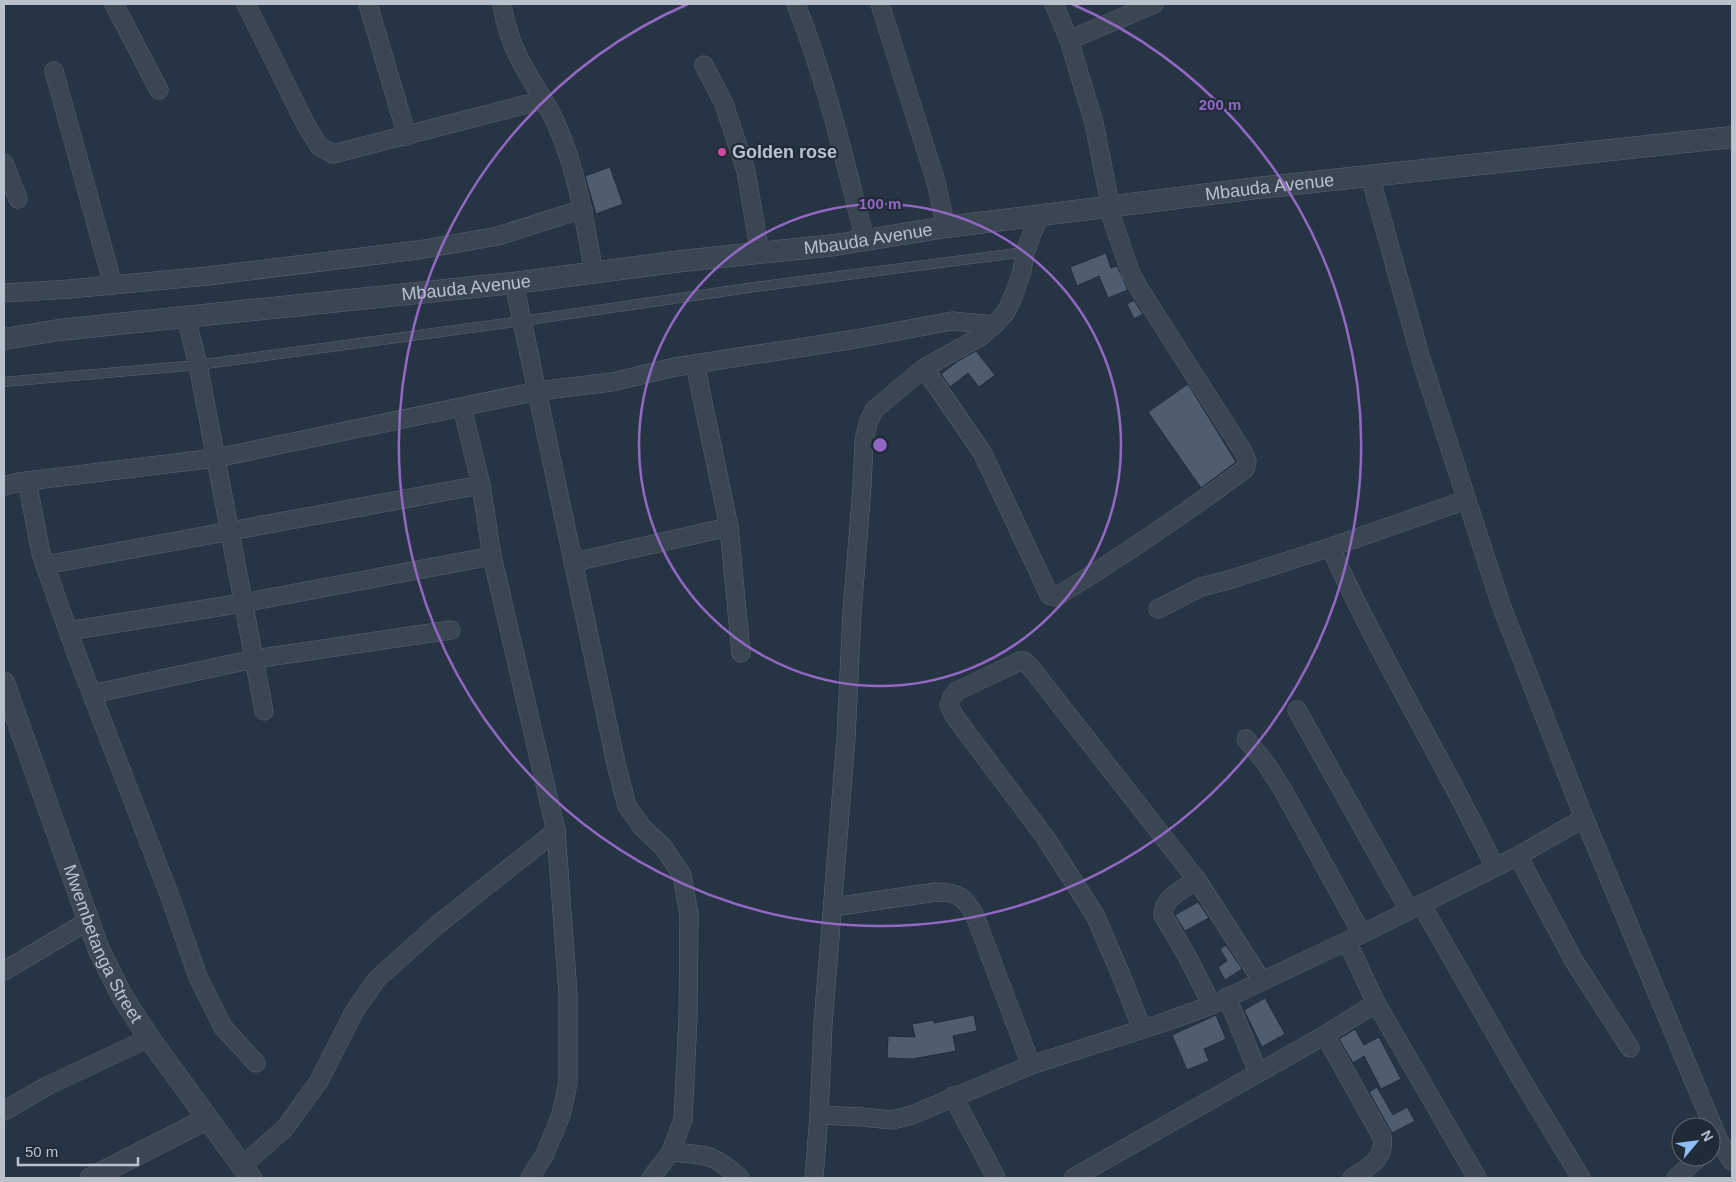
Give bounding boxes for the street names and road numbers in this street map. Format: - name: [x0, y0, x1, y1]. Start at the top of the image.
- street label: Mbauda Avenue: [1204, 170, 1335, 204]
- street label: Mbauda Avenue: [803, 219, 934, 258]
- street label: Mbauda Avenue: [400, 271, 532, 305]
- street label: Mwembetanga Street: [59, 862, 147, 1026]

